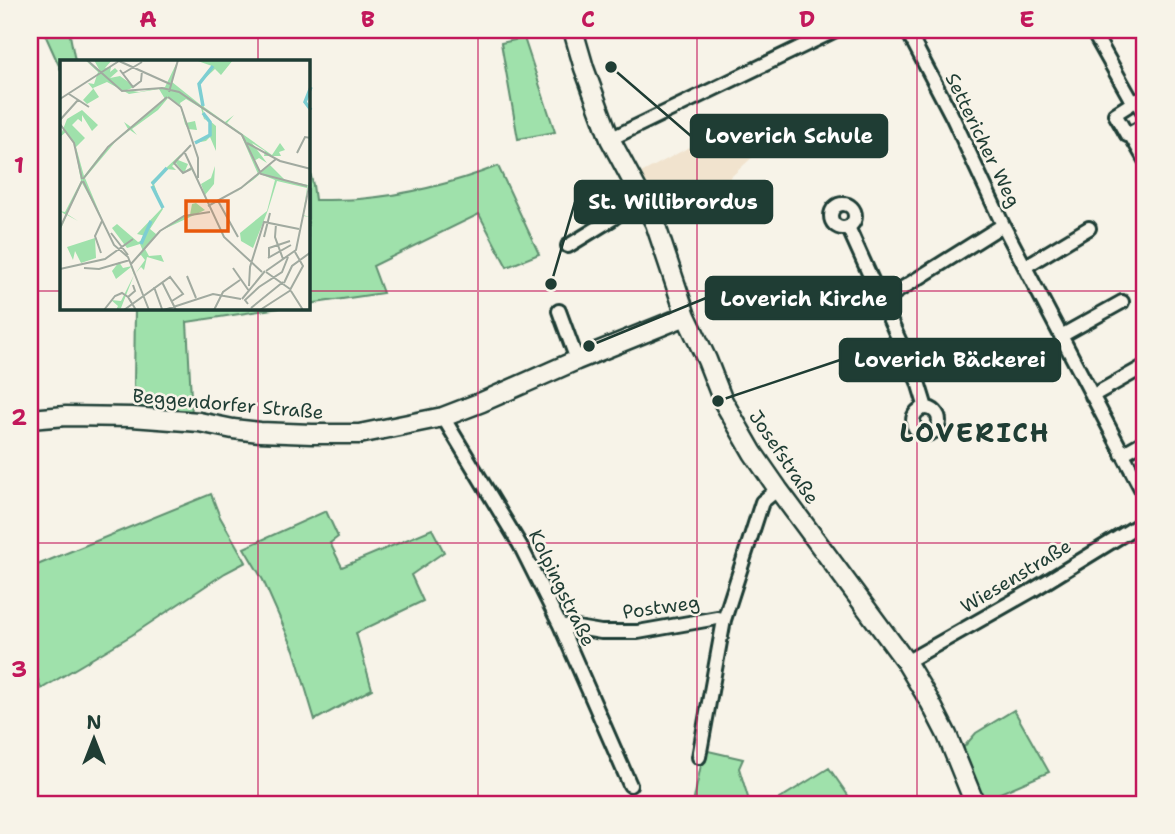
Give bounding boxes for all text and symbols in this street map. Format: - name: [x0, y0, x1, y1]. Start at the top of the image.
- text: A: [139, 4, 157, 34]
- text: B: [361, 4, 375, 34]
- text: C: [581, 4, 595, 34]
- text: D: [799, 4, 815, 34]
- text: E: [1019, 4, 1035, 34]
- inset map: [60, 60, 310, 310]
- street label: Settericher Weg: [940, 69, 1026, 211]
- callout: Loverich Schule: [691, 115, 887, 157]
- text: Loverich Schule: [705, 122, 873, 150]
- text: 1: [14, 150, 24, 180]
- callout: St. Willibrordus: [575, 181, 772, 223]
- text: St. Willibrordus: [588, 188, 758, 216]
- callout: Loverich Kirche: [706, 277, 901, 319]
- text: Loverich Kirche: [720, 285, 888, 313]
- callout: Loverich Bäckerei: [840, 339, 1060, 381]
- text: Loverich Bäckerei: [854, 346, 1046, 374]
- street label: Beggendorfer Straße: [131, 383, 325, 425]
- text: 2: [11, 402, 27, 432]
- street label: Josefstraße: [743, 405, 825, 509]
- district label: LOVERICH: [900, 415, 1050, 450]
- street label: Kolpingstraße: [523, 525, 601, 651]
- street label: Wiesenstraße: [956, 533, 1076, 619]
- street label: Postweg: [621, 589, 701, 625]
- text: 3: [11, 654, 27, 684]
- north arrow: [60, 704, 130, 774]
- text: N: [86, 710, 102, 735]

